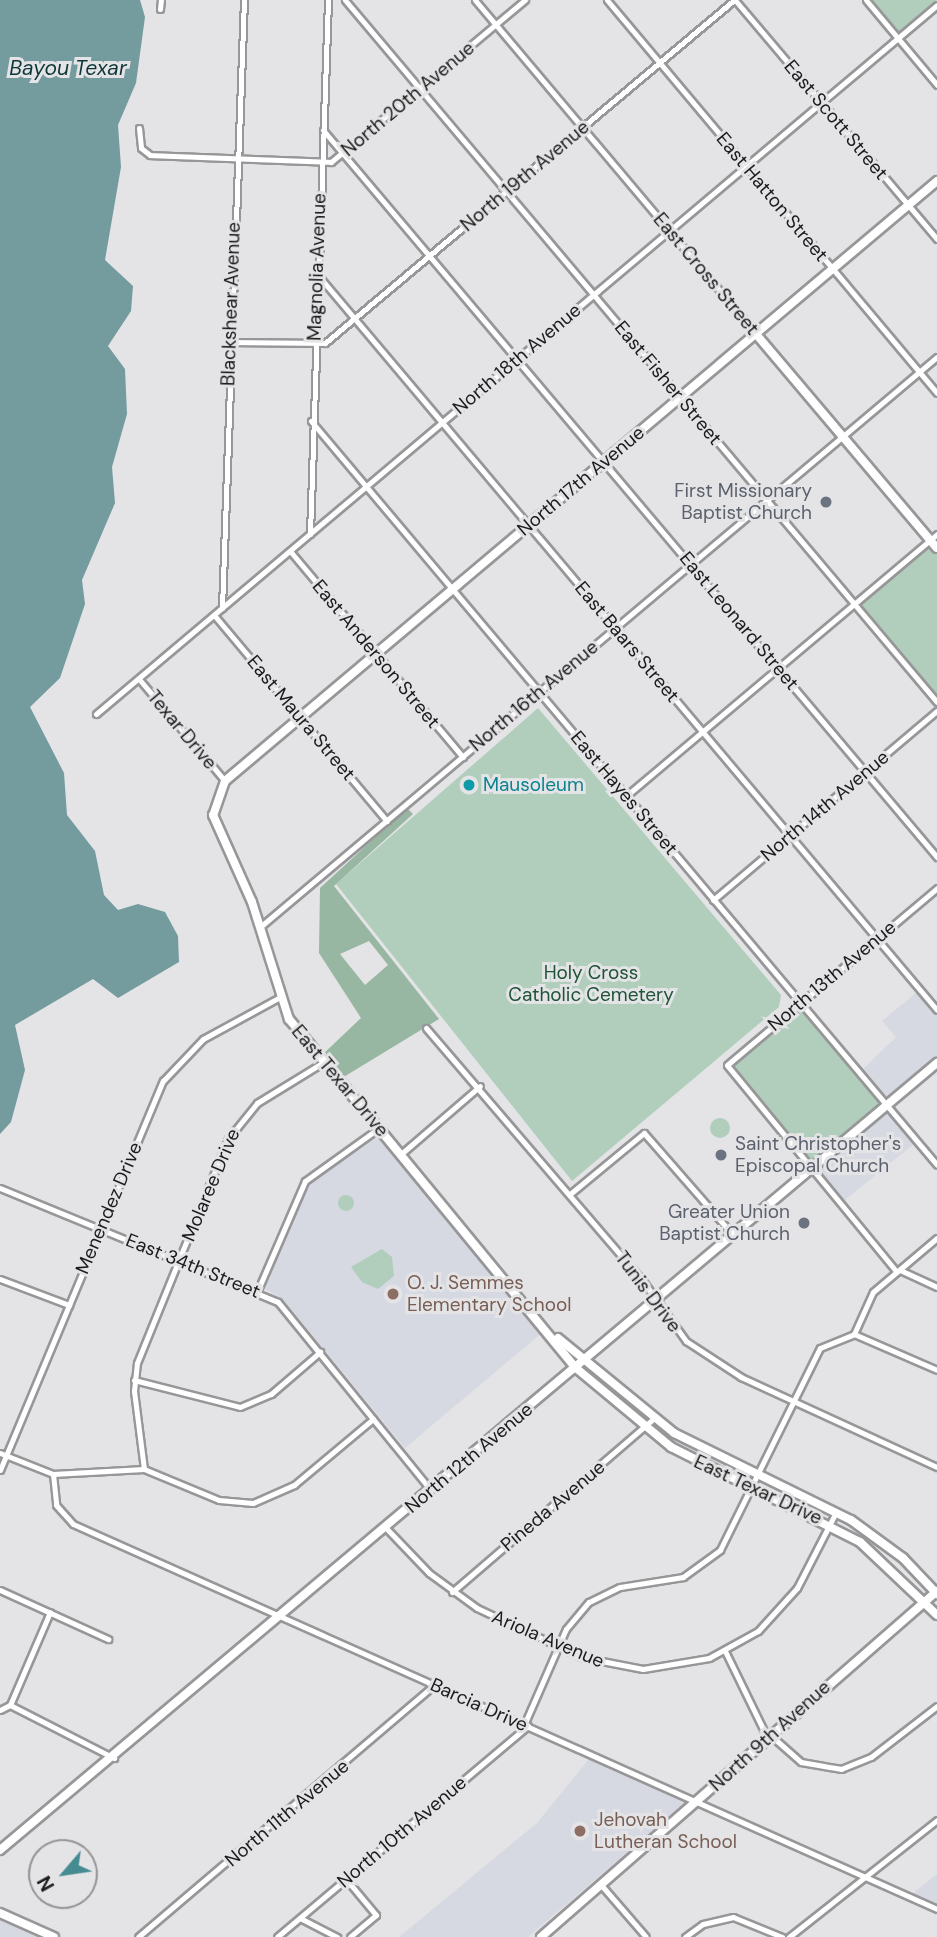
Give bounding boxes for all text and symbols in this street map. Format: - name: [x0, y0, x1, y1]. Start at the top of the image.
- street label: North 20th Avenue: [337, 37, 479, 161]
- water label: Bayou Texar: [9, 55, 127, 81]
- street label: East Scott Street: [779, 56, 893, 184]
- street label: North 19th Avenue: [456, 116, 594, 236]
- street label: East Hatton Street: [711, 128, 833, 266]
- street label: Magnolia Avenue: [303, 193, 331, 341]
- street label: East Cross Street: [648, 208, 764, 340]
- street label: Blackshear Avenue: [217, 222, 245, 386]
- street label: North 18th Avenue: [448, 299, 586, 419]
- street label: East Fisher Street: [610, 316, 726, 450]
- street label: North 17th Avenue: [513, 421, 649, 541]
- place label: First Missionary Baptist Church: [674, 480, 812, 524]
- marker: First Missionary Baptist Church: [818, 494, 834, 510]
- street label: East Leonard Street: [675, 547, 803, 695]
- street label: East Anderson Street: [307, 575, 445, 733]
- street label: East Baars Street: [570, 577, 684, 707]
- street label: North 16th Avenue: [465, 636, 603, 756]
- street label: East Maura Street: [242, 651, 360, 785]
- street label: Texar Drive: [142, 686, 222, 774]
- street label: East Hayes Street: [566, 726, 682, 860]
- street label: North 14th Avenue: [756, 746, 894, 866]
- place label: Mausoleum: [483, 774, 584, 796]
- marker: Mausoleum: [461, 777, 477, 793]
- street label: North 13th Avenue: [763, 916, 901, 1036]
- park label: Holy Cross Catholic Cemetery: [508, 962, 674, 1006]
- street label: East Texar Drive: [287, 1021, 393, 1141]
- street label: Molaree Drive: [177, 1125, 245, 1245]
- place label: Saint Christopher's Episcopal Church: [735, 1133, 901, 1177]
- street label: Menendez Drive: [71, 1139, 147, 1277]
- marker: Saint Christopher's Episcopal Church: [713, 1147, 729, 1163]
- place label: Greater Union Baptist Church: [659, 1201, 790, 1245]
- marker: Greater Union Baptist Church: [796, 1215, 812, 1231]
- street label: East 34th Street: [123, 1229, 263, 1303]
- street label: Tunis Drive: [610, 1247, 686, 1337]
- place label: O. J. Semmes Elementary School: [407, 1272, 571, 1316]
- marker: O. J. Semmes Elementary School: [385, 1286, 401, 1302]
- street label: North 12th Avenue: [400, 1398, 538, 1518]
- street label: East Texar Drive: [690, 1450, 826, 1530]
- street label: Pineda Avenue: [496, 1456, 610, 1556]
- street label: Ariola Avenue: [488, 1605, 608, 1673]
- street label: Barcia Drive: [427, 1673, 531, 1737]
- street label: North 9th Avenue: [705, 1676, 835, 1796]
- street label: North 11th Avenue: [220, 1755, 354, 1871]
- street label: North 10th Avenue: [333, 1771, 471, 1893]
- place label: Jehovah Lutheran School: [594, 1809, 737, 1853]
- marker: Jehovah Lutheran School: [572, 1823, 588, 1839]
- north arrow: [28, 1839, 98, 1909]
- text: N: [32, 1871, 60, 1896]

